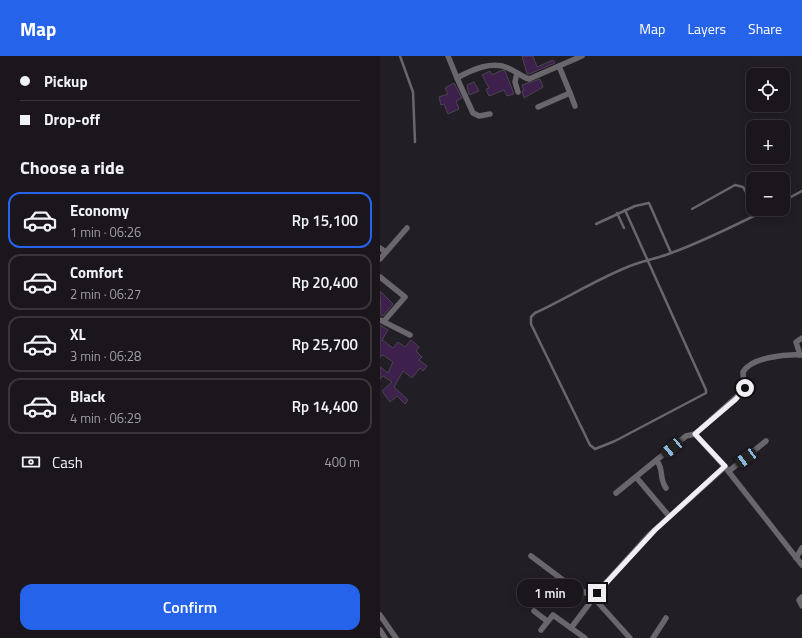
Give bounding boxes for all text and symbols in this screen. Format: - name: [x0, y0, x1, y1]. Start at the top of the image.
- text: Map: [20, 14, 56, 43]
- text: Map: [639, 18, 665, 39]
- text: Layers: [687, 18, 726, 39]
- text: Share: [748, 18, 782, 39]
- map controls: [746, 68, 790, 216]
- button: locate: [746, 68, 790, 112]
- text: Pickup: [44, 70, 88, 93]
- text: Drop-off: [44, 108, 100, 131]
- button: +: [746, 120, 790, 164]
- text: Choose a ride: [20, 154, 124, 181]
- button: −: [746, 172, 790, 216]
- text: Economy: [70, 199, 129, 222]
- icon: car: [22, 202, 58, 238]
- text: Rp 15,100: [292, 209, 358, 232]
- text: 1 min · 06:26: [70, 222, 141, 242]
- text: Comfort: [70, 261, 123, 284]
- icon: car: [22, 264, 58, 300]
- text: Rp 20,400: [292, 271, 358, 294]
- text: 2 min · 06:27: [70, 284, 141, 304]
- text: XL: [70, 323, 86, 346]
- icon: car: [22, 326, 58, 362]
- text: Rp 25,700: [292, 333, 358, 356]
- text: 3 min · 06:28: [70, 346, 141, 366]
- route start: [736, 379, 754, 397]
- text: Black: [70, 385, 105, 408]
- icon: car: [22, 388, 58, 424]
- text: Rp 14,400: [292, 395, 358, 418]
- text: 4 min · 06:29: [70, 408, 141, 428]
- car: [659, 436, 685, 460]
- car: [733, 446, 759, 470]
- icon: cash: [20, 451, 42, 473]
- text: Cash: [52, 451, 83, 474]
- text: 400 m: [324, 452, 360, 472]
- callout: 1 min: [517, 579, 583, 607]
- text: 1 min: [534, 583, 566, 603]
- button: Confirm: [20, 584, 360, 630]
- route end: [588, 584, 606, 602]

